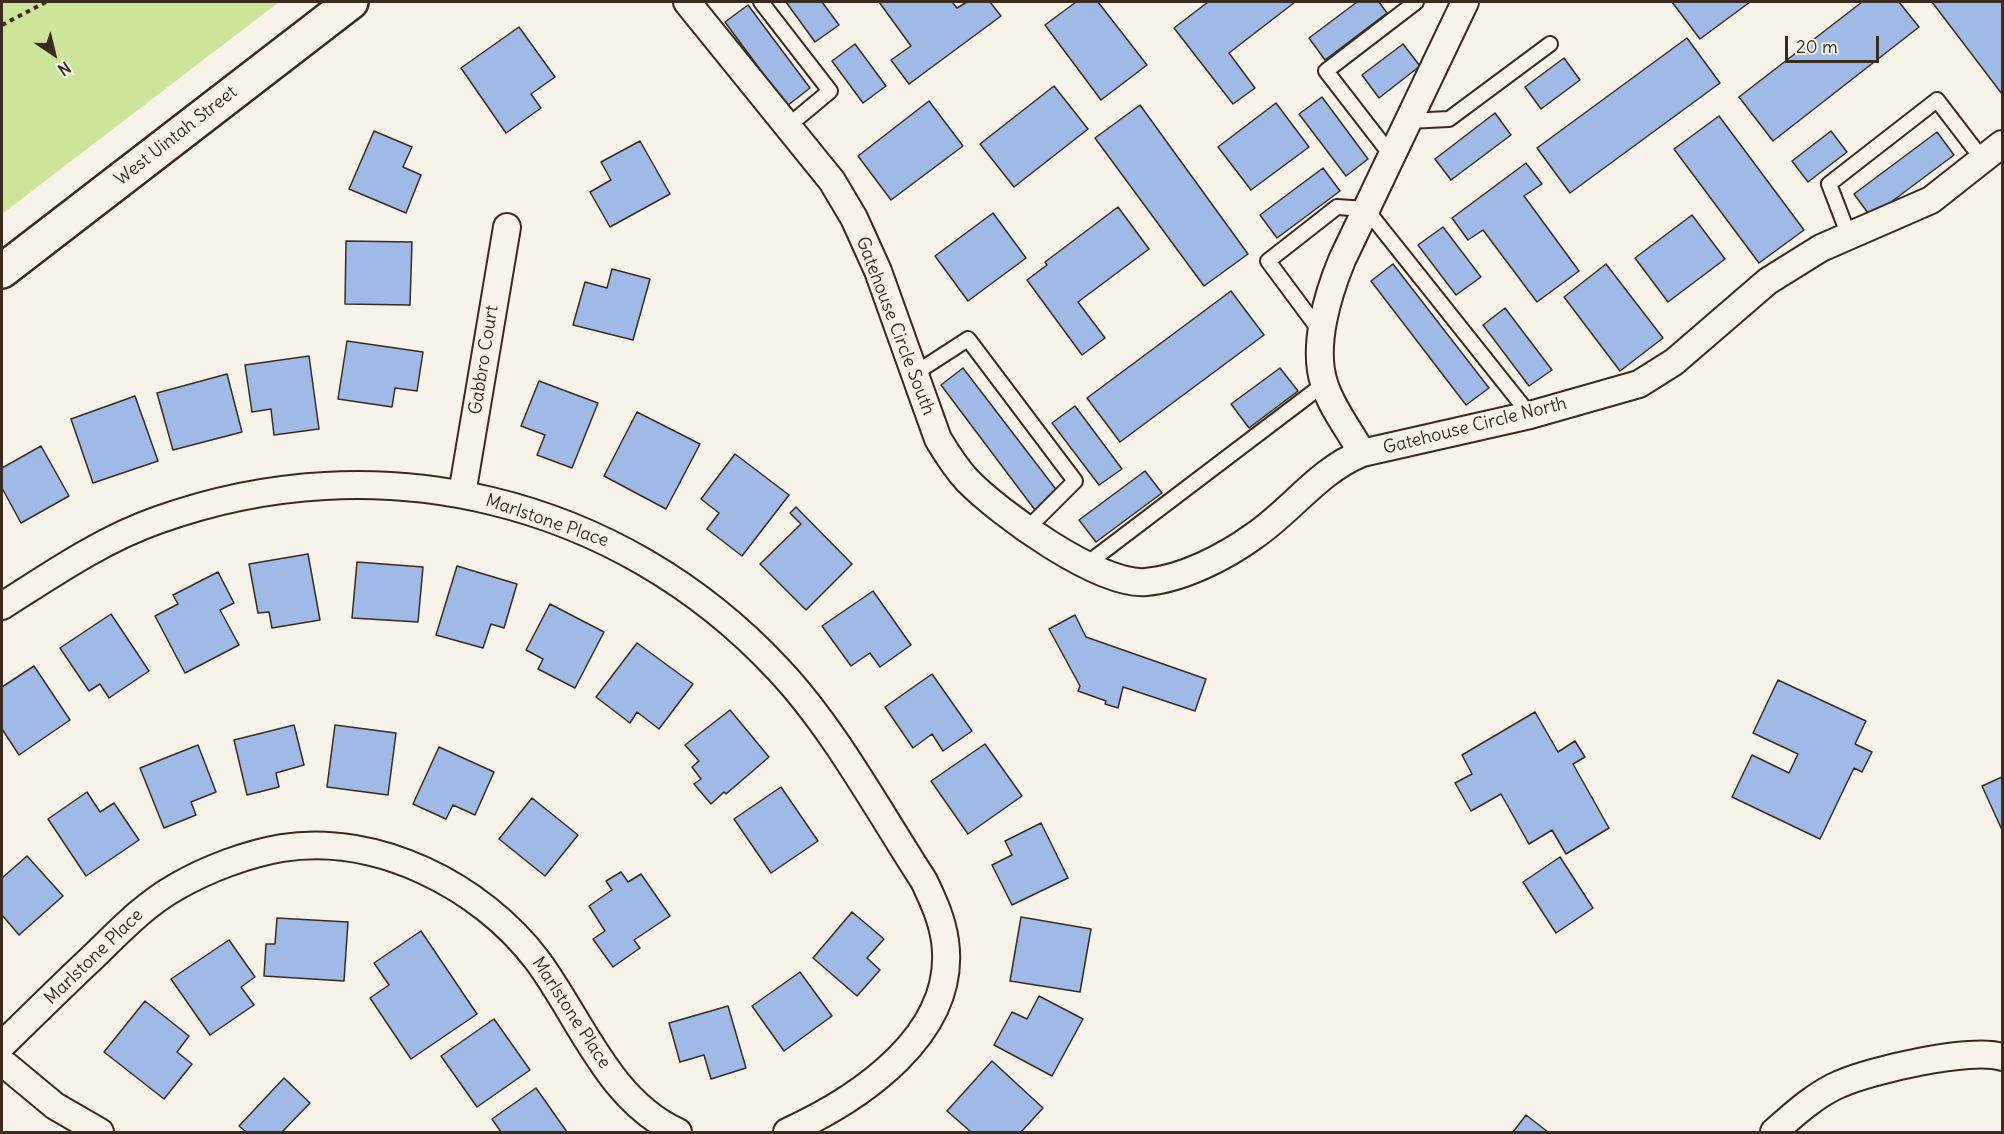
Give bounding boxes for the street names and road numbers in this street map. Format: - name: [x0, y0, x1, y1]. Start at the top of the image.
- street label: West Uintah Street: [110, 81, 242, 191]
- street label: Gatehouse Circle South: [851, 234, 939, 418]
- street label: Gabbro Court: [465, 304, 503, 416]
- street label: Gatehouse Circle North: [1381, 393, 1569, 459]
- street label: Marlstone Place: [483, 490, 611, 552]
- street label: Marlstone Place: [40, 905, 148, 1009]
- street label: Marlstone Place: [527, 953, 615, 1073]

